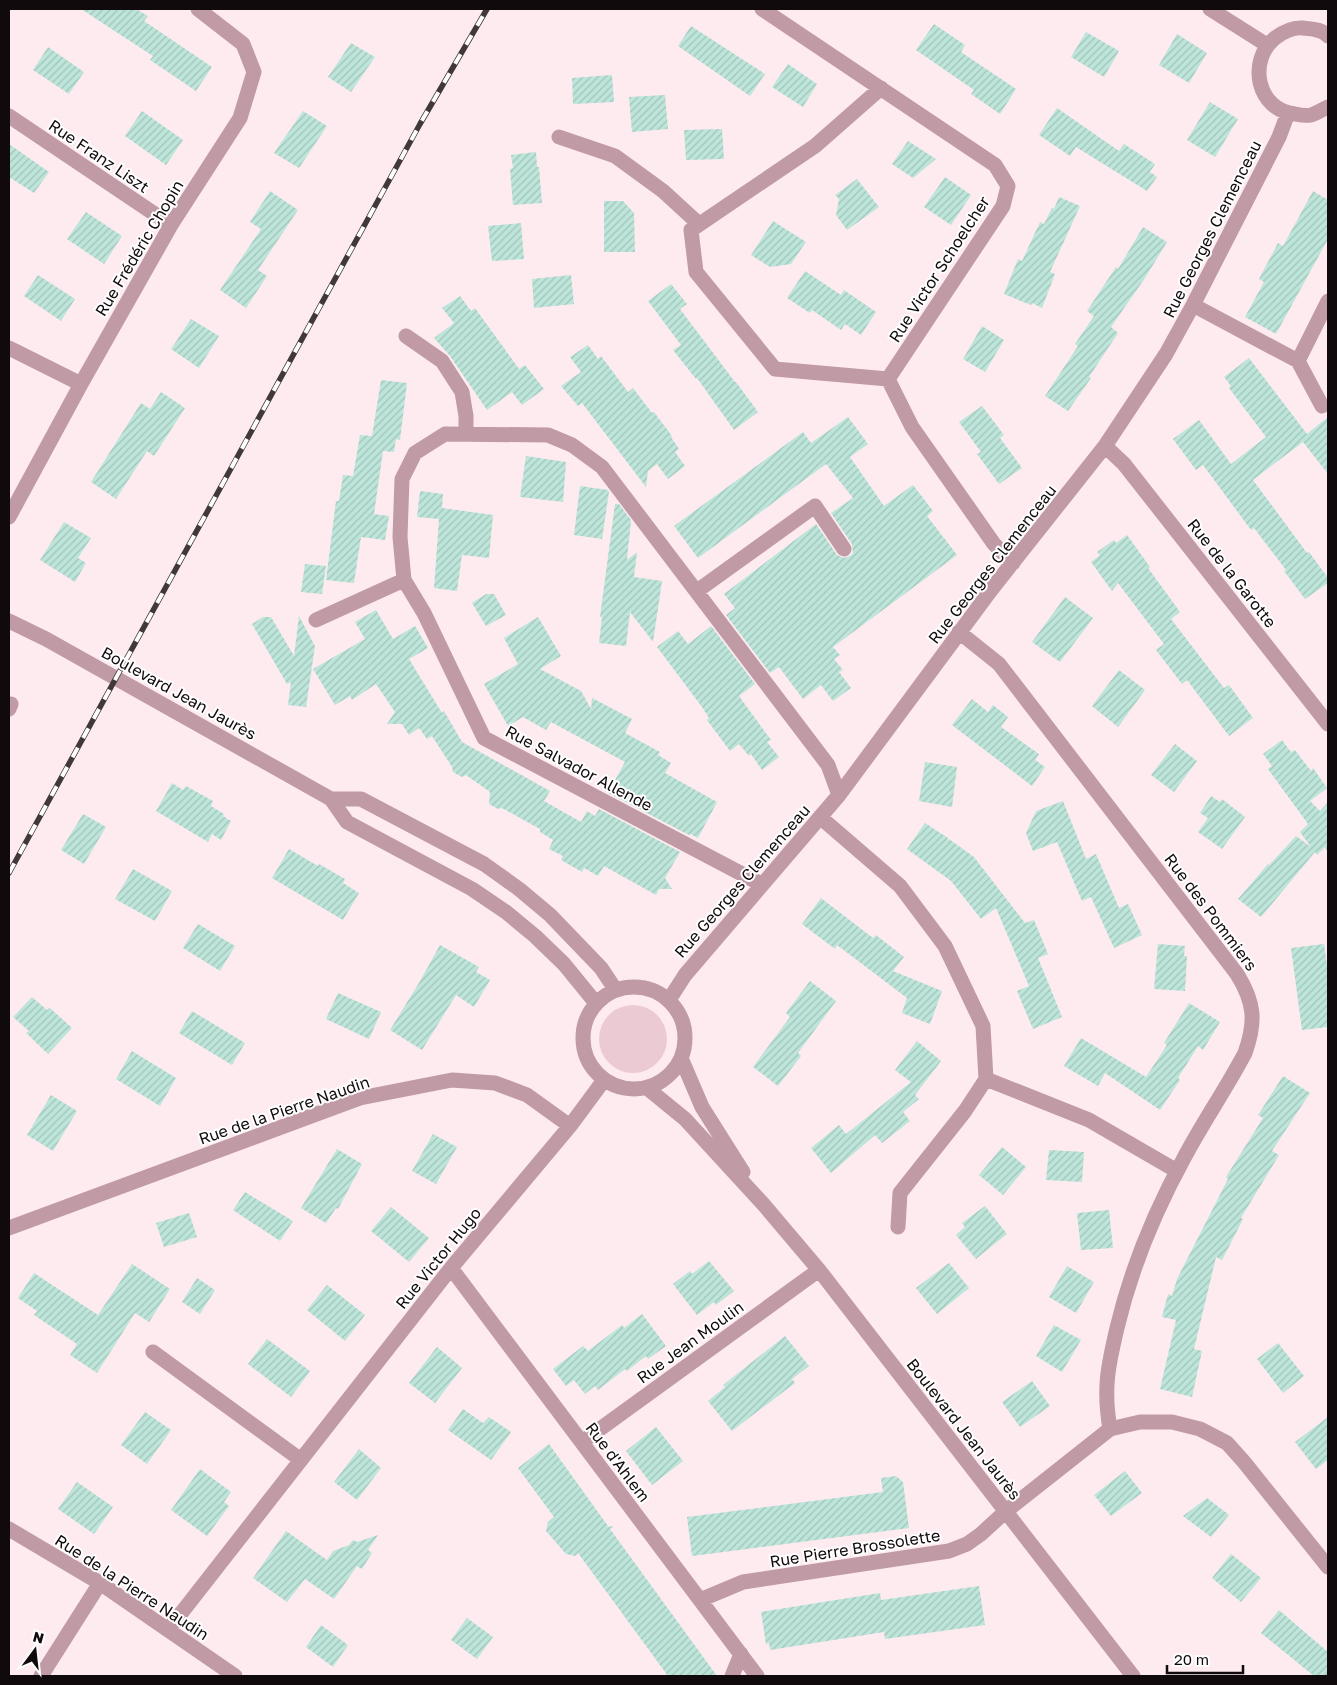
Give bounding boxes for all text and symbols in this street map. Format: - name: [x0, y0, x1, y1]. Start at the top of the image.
- street label: Rue Franz Liszt: [45, 115, 153, 197]
- street label: Rue Georges Clemenceau: [1158, 137, 1266, 321]
- street label: Rue Frédéric Chopin: [90, 176, 188, 320]
- street label: Rue Victor Schoelcher: [884, 192, 994, 346]
- street label: Rue Georges Clemenceau: [924, 480, 1060, 648]
- street label: Rue de la Garotte: [1183, 515, 1281, 631]
- street label: Boulevard Jean Jaurès: [98, 642, 260, 744]
- street label: Rue Salvador Allende: [502, 721, 656, 815]
- street label: Rue Georges Clemenceau: [670, 800, 814, 962]
- street label: Rue des Pommiers: [1160, 849, 1262, 975]
- street label: Rue de la Pierre Naudin: [196, 1071, 372, 1149]
- street label: Rue Victor Hugo: [391, 1203, 485, 1313]
- street label: Rue Jean Moulin: [633, 1297, 747, 1387]
- street label: Boulevard Jean Jaurès: [903, 1354, 1025, 1504]
- street label: Rue d'Ahlem: [582, 1418, 654, 1506]
- street label: Rue Pierre Brossolette: [768, 1525, 942, 1571]
- street label: Rue de la Pierre Naudin: [51, 1530, 213, 1644]
- north arrow: [10, 1625, 60, 1675]
- text: N: [31, 1627, 46, 1647]
- scale bar: [1167, 1642, 1243, 1674]
- text: 20 m: [1174, 1650, 1209, 1668]

